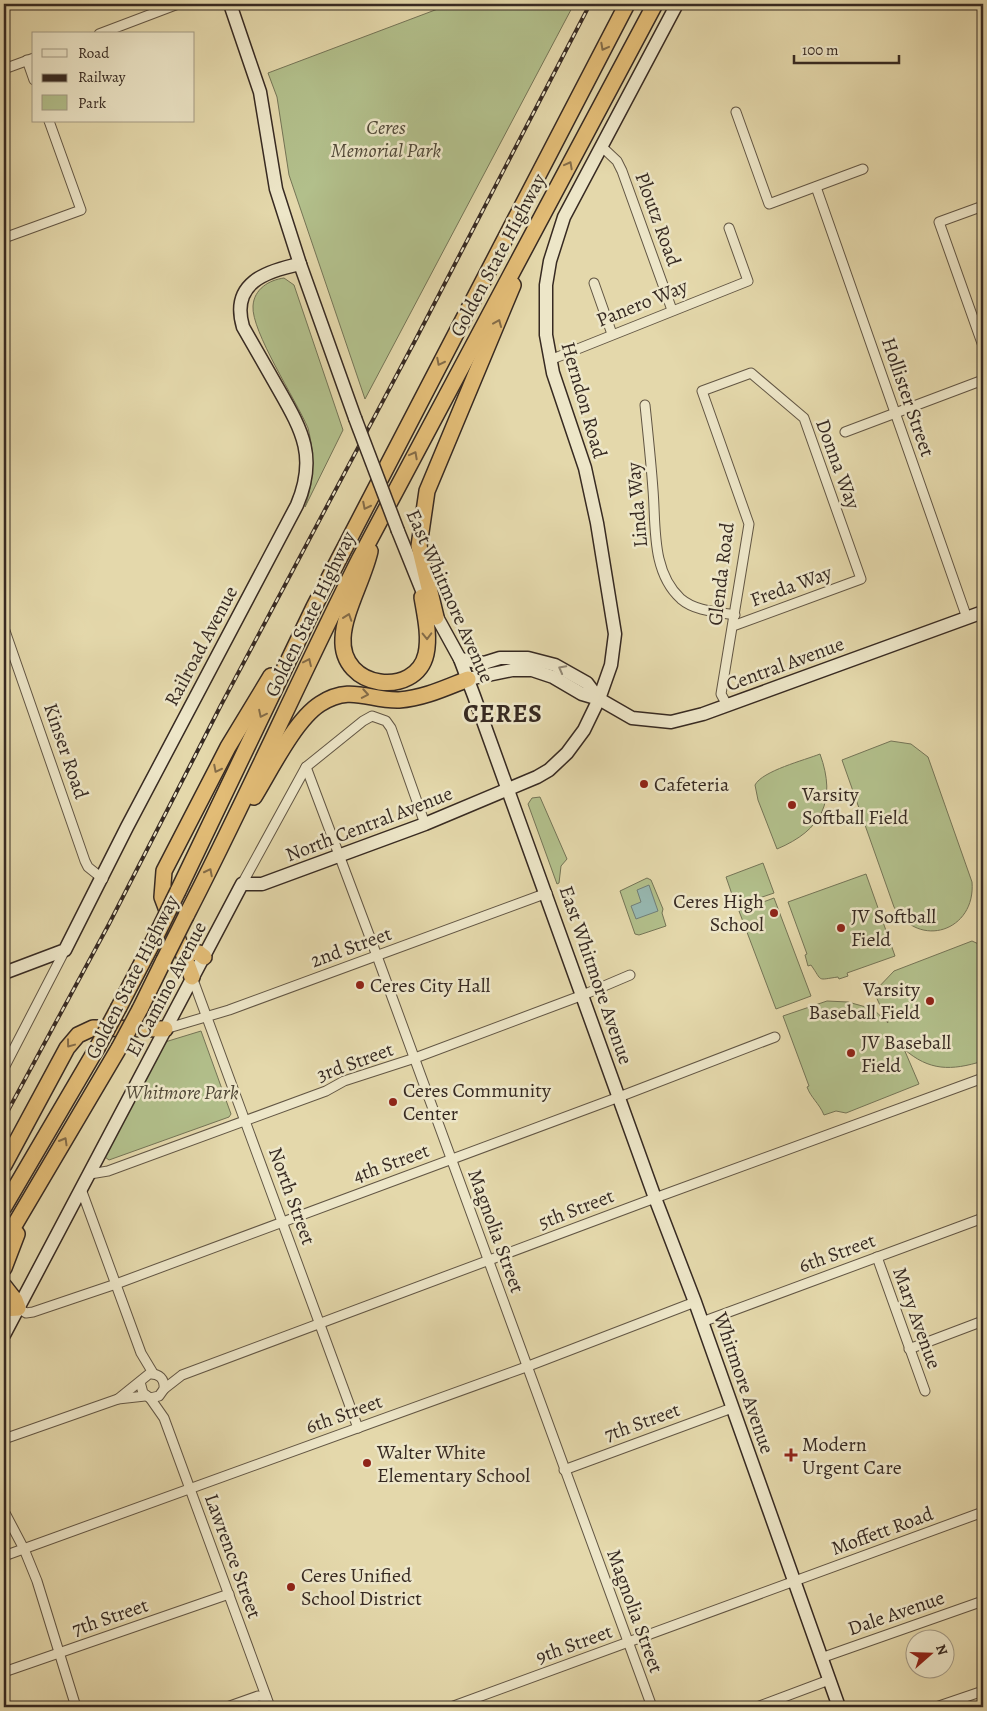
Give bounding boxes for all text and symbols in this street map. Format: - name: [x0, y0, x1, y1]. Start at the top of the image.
- legend: [32, 32, 195, 122]
- scale bar: [794, 32, 900, 64]
- text: 100 m: [802, 40, 839, 60]
- one-way arrow: [600, 42, 610, 51]
- text: Road: [78, 43, 110, 63]
- text: Railway: [78, 67, 126, 87]
- text: Park: [78, 93, 107, 113]
- park label: Ceres Memorial Park: [331, 114, 441, 164]
- one-way arrow: [563, 161, 573, 170]
- street label: Golden State Highway: [444, 168, 553, 341]
- street label: Ploutz Road: [629, 168, 688, 270]
- street label: Panero Way: [592, 272, 693, 334]
- one-way arrow: [491, 319, 502, 328]
- street label: Hollister Street: [875, 334, 941, 461]
- street label: Herndon Road: [555, 339, 614, 461]
- one-way arrow: [436, 357, 446, 366]
- street label: Donna Way: [809, 415, 867, 514]
- one-way arrow: [408, 452, 418, 461]
- street label: Linda Way: [620, 460, 654, 549]
- one-way arrow: [362, 501, 372, 510]
- street label: East Whitmore Avenue: [400, 505, 500, 687]
- street label: Glenda Road: [701, 521, 741, 627]
- street label: Golden State Highway: [258, 526, 362, 701]
- street label: Freda Way: [746, 558, 837, 613]
- street label: Railroad Avenue: [158, 581, 244, 711]
- one-way arrow: [342, 613, 352, 622]
- street label: Central Avenue: [722, 630, 848, 698]
- one-way arrow: [421, 633, 432, 641]
- one-way arrow: [302, 658, 312, 667]
- one-way arrow: [558, 665, 567, 675]
- one-way arrow: [361, 689, 369, 699]
- district label: CERES: [463, 697, 543, 731]
- street label: Kinser Road: [37, 700, 95, 803]
- one-way arrow: [259, 709, 269, 718]
- one-way arrow: [213, 764, 223, 773]
- place label: Cafeteria: [654, 771, 730, 798]
- marker: Cafeteria: [638, 778, 650, 790]
- street label: North Central Avenue: [282, 780, 456, 868]
- place label: Varsity Softball Field: [801, 781, 909, 831]
- marker: Varsity Softball Field: [786, 799, 798, 811]
- one-way arrow: [203, 869, 213, 878]
- street label: East Whitmore Avenue: [553, 882, 639, 1068]
- place label: Ceres High School: [673, 888, 764, 938]
- street label: Golden State Highway: [79, 889, 186, 1064]
- place label: JV Softball Field: [851, 903, 936, 953]
- marker: Ceres High School: [768, 907, 780, 919]
- street label: El Camino Avenue: [119, 917, 213, 1061]
- street label: 2nd Street: [307, 920, 396, 974]
- marker: JV Softball Field: [835, 922, 847, 934]
- place label: Ceres City Hall: [370, 972, 491, 999]
- place label: Varsity Baseball Field: [808, 976, 921, 1026]
- marker: Ceres City Hall: [354, 979, 366, 991]
- marker: Varsity Baseball Field: [924, 995, 936, 1007]
- place label: JV Baseball Field: [861, 1029, 951, 1079]
- street label: 3rd Street: [313, 1036, 397, 1088]
- one-way arrow: [67, 1039, 76, 1048]
- marker: JV Baseball Field: [845, 1047, 857, 1059]
- place label: Ceres Community Center: [403, 1077, 552, 1127]
- park label: Whitmore Park: [125, 1079, 239, 1106]
- marker: Ceres Community Center: [387, 1096, 399, 1108]
- street label: 4th Street: [349, 1137, 433, 1189]
- one-way arrow: [58, 1138, 68, 1147]
- street label: North Street: [262, 1143, 322, 1249]
- street label: Magnolia Street: [461, 1165, 531, 1297]
- street label: 5th Street: [534, 1182, 618, 1236]
- street label: 6th Street: [795, 1227, 879, 1279]
- street label: Mary Avenue: [886, 1263, 948, 1373]
- street label: Whitmore Avenue: [707, 1308, 781, 1457]
- street label: 6th Street: [302, 1388, 386, 1440]
- street label: 7th Street: [600, 1396, 684, 1448]
- place label: Modern Urgent Care: [802, 1431, 902, 1481]
- place label: Walter White Elementary School: [376, 1439, 530, 1489]
- marker: Modern Urgent Care: [784, 1448, 798, 1462]
- marker: Walter White Elementary School: [361, 1457, 373, 1469]
- street label: Lawrence Street: [198, 1490, 268, 1622]
- street label: Moffett Road: [827, 1500, 937, 1562]
- street label: Magnolia Street: [600, 1545, 670, 1677]
- place label: Ceres Unified School District: [301, 1562, 422, 1612]
- marker: Ceres Unified School District: [285, 1581, 297, 1593]
- street label: Dale Avenue: [844, 1584, 948, 1642]
- street label: 7th Street: [68, 1591, 152, 1643]
- street label: 9th Street: [532, 1618, 616, 1670]
- north arrow: [904, 1628, 954, 1678]
- text: N: [931, 1642, 952, 1658]

